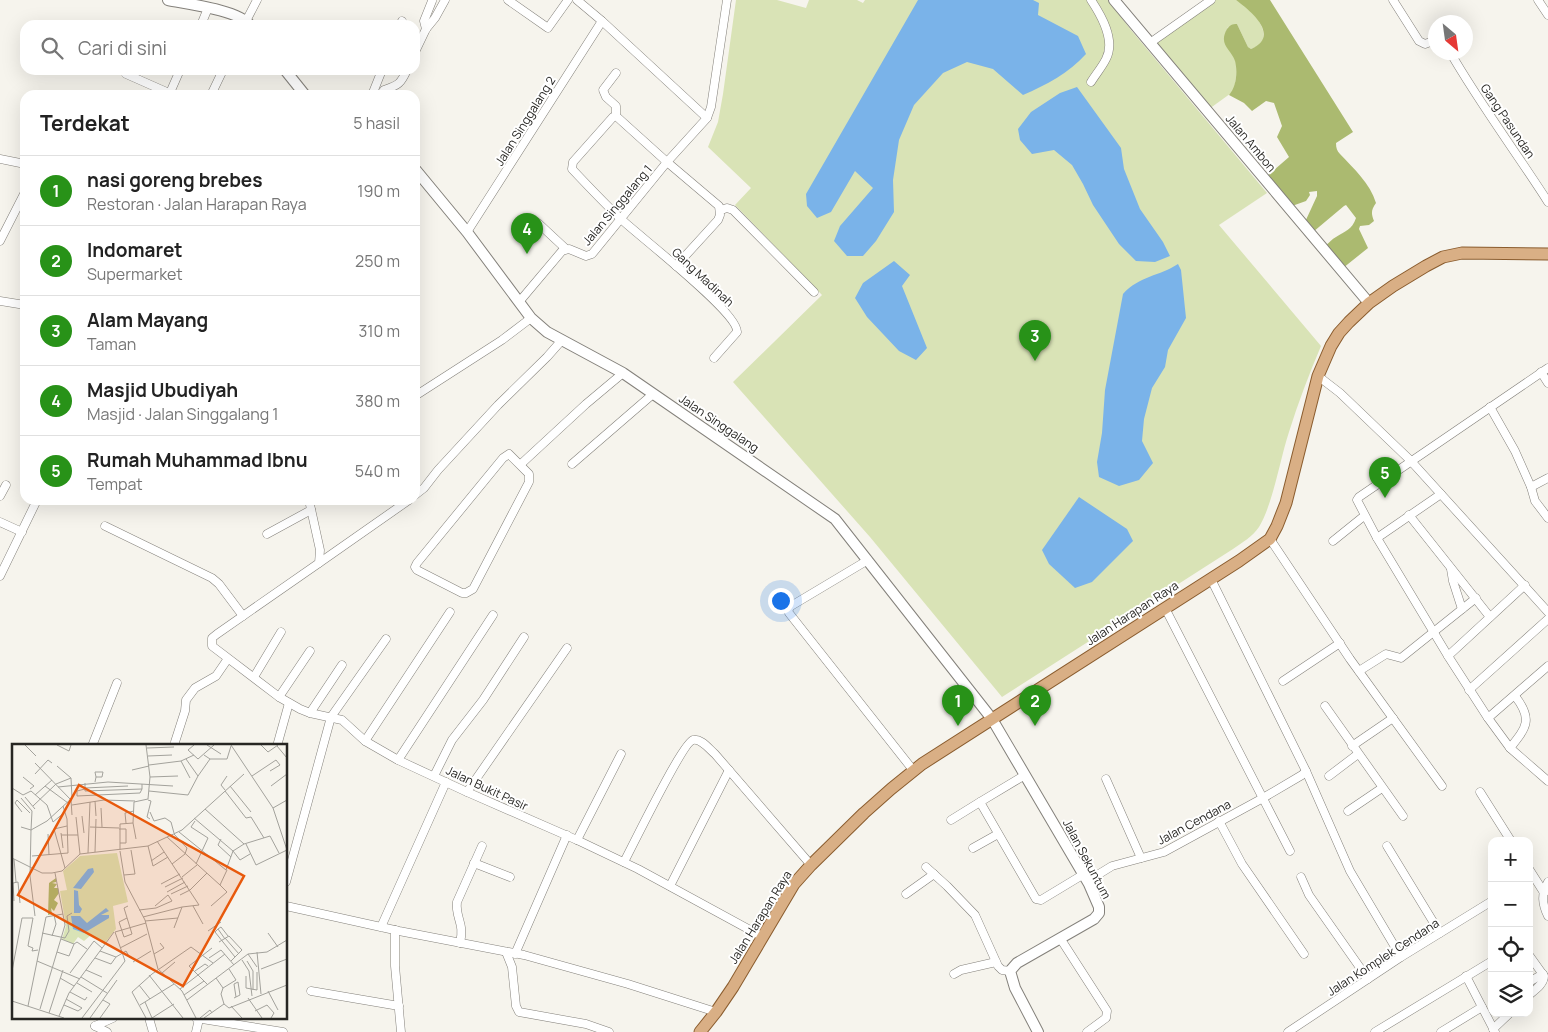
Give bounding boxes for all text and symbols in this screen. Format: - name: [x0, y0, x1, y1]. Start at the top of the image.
- north arrow: [1428, 15, 1473, 60]
- search box: [20, 20, 420, 75]
- icon: search: [38, 34, 66, 62]
- text: Cari di sini: [78, 35, 167, 61]
- street label: Jalan Singgalang 2: [491, 73, 559, 169]
- street label: Gang Pasundan: [1477, 80, 1539, 162]
- text: Terdekat: [40, 109, 130, 137]
- street label: Jalan Ambon: [1222, 111, 1280, 175]
- text: 5 hasil: [353, 112, 400, 134]
- street label: Jalan Singgalang 1: [578, 161, 656, 249]
- text: nasi goreng brebes: [87, 167, 263, 193]
- text: 1: [52, 180, 60, 202]
- text: 190 m: [357, 180, 400, 202]
- text: Restoran · Jalan Harapan Raya: [87, 193, 307, 215]
- pin: 4: [511, 213, 543, 254]
- text: Indomaret: [87, 237, 183, 263]
- street label: Gang Madinah: [668, 244, 738, 310]
- text: 2: [51, 250, 61, 272]
- text: 250 m: [355, 250, 400, 272]
- text: Supermarket: [87, 263, 183, 285]
- text: Alam Mayang: [87, 307, 208, 333]
- text: 3: [51, 320, 61, 342]
- text: 310 m: [358, 320, 400, 342]
- pin: 3: [1019, 320, 1051, 361]
- text: Taman: [87, 333, 136, 355]
- text: Masjid Ubudiyah: [87, 377, 238, 403]
- text: 4: [51, 390, 61, 412]
- text: 380 m: [355, 390, 400, 412]
- street label: Jalan Singgalang: [676, 390, 762, 456]
- text: Masjid · Jalan Singgalang 1: [87, 403, 279, 425]
- text: Rumah Muhammad Ibnu: [87, 447, 308, 473]
- pin: 5: [1369, 457, 1401, 498]
- text: 5: [51, 460, 61, 482]
- text: 540 m: [355, 460, 400, 482]
- text: Tempat: [87, 473, 143, 495]
- street label: Jalan Harapan Raya: [1083, 577, 1181, 649]
- your location: [768, 588, 794, 614]
- pin: 1: [942, 685, 974, 726]
- pin: 2: [1019, 685, 1051, 726]
- inset map: [12, 744, 288, 1020]
- street label: Jalan Bukit Pasir: [443, 762, 531, 815]
- street label: Jalan Cendana: [1154, 795, 1234, 849]
- street label: Jalan Sekuntum: [1059, 816, 1115, 902]
- map controls: [1488, 837, 1533, 1017]
- button: +: [1488, 837, 1533, 882]
- street label: Jalan Harapan Raya: [724, 867, 796, 967]
- button: −: [1488, 882, 1533, 927]
- street label: Jalan Komplek Cendana: [1324, 914, 1442, 1000]
- button: locate: [1488, 927, 1533, 972]
- button: layers: [1488, 972, 1533, 1017]

